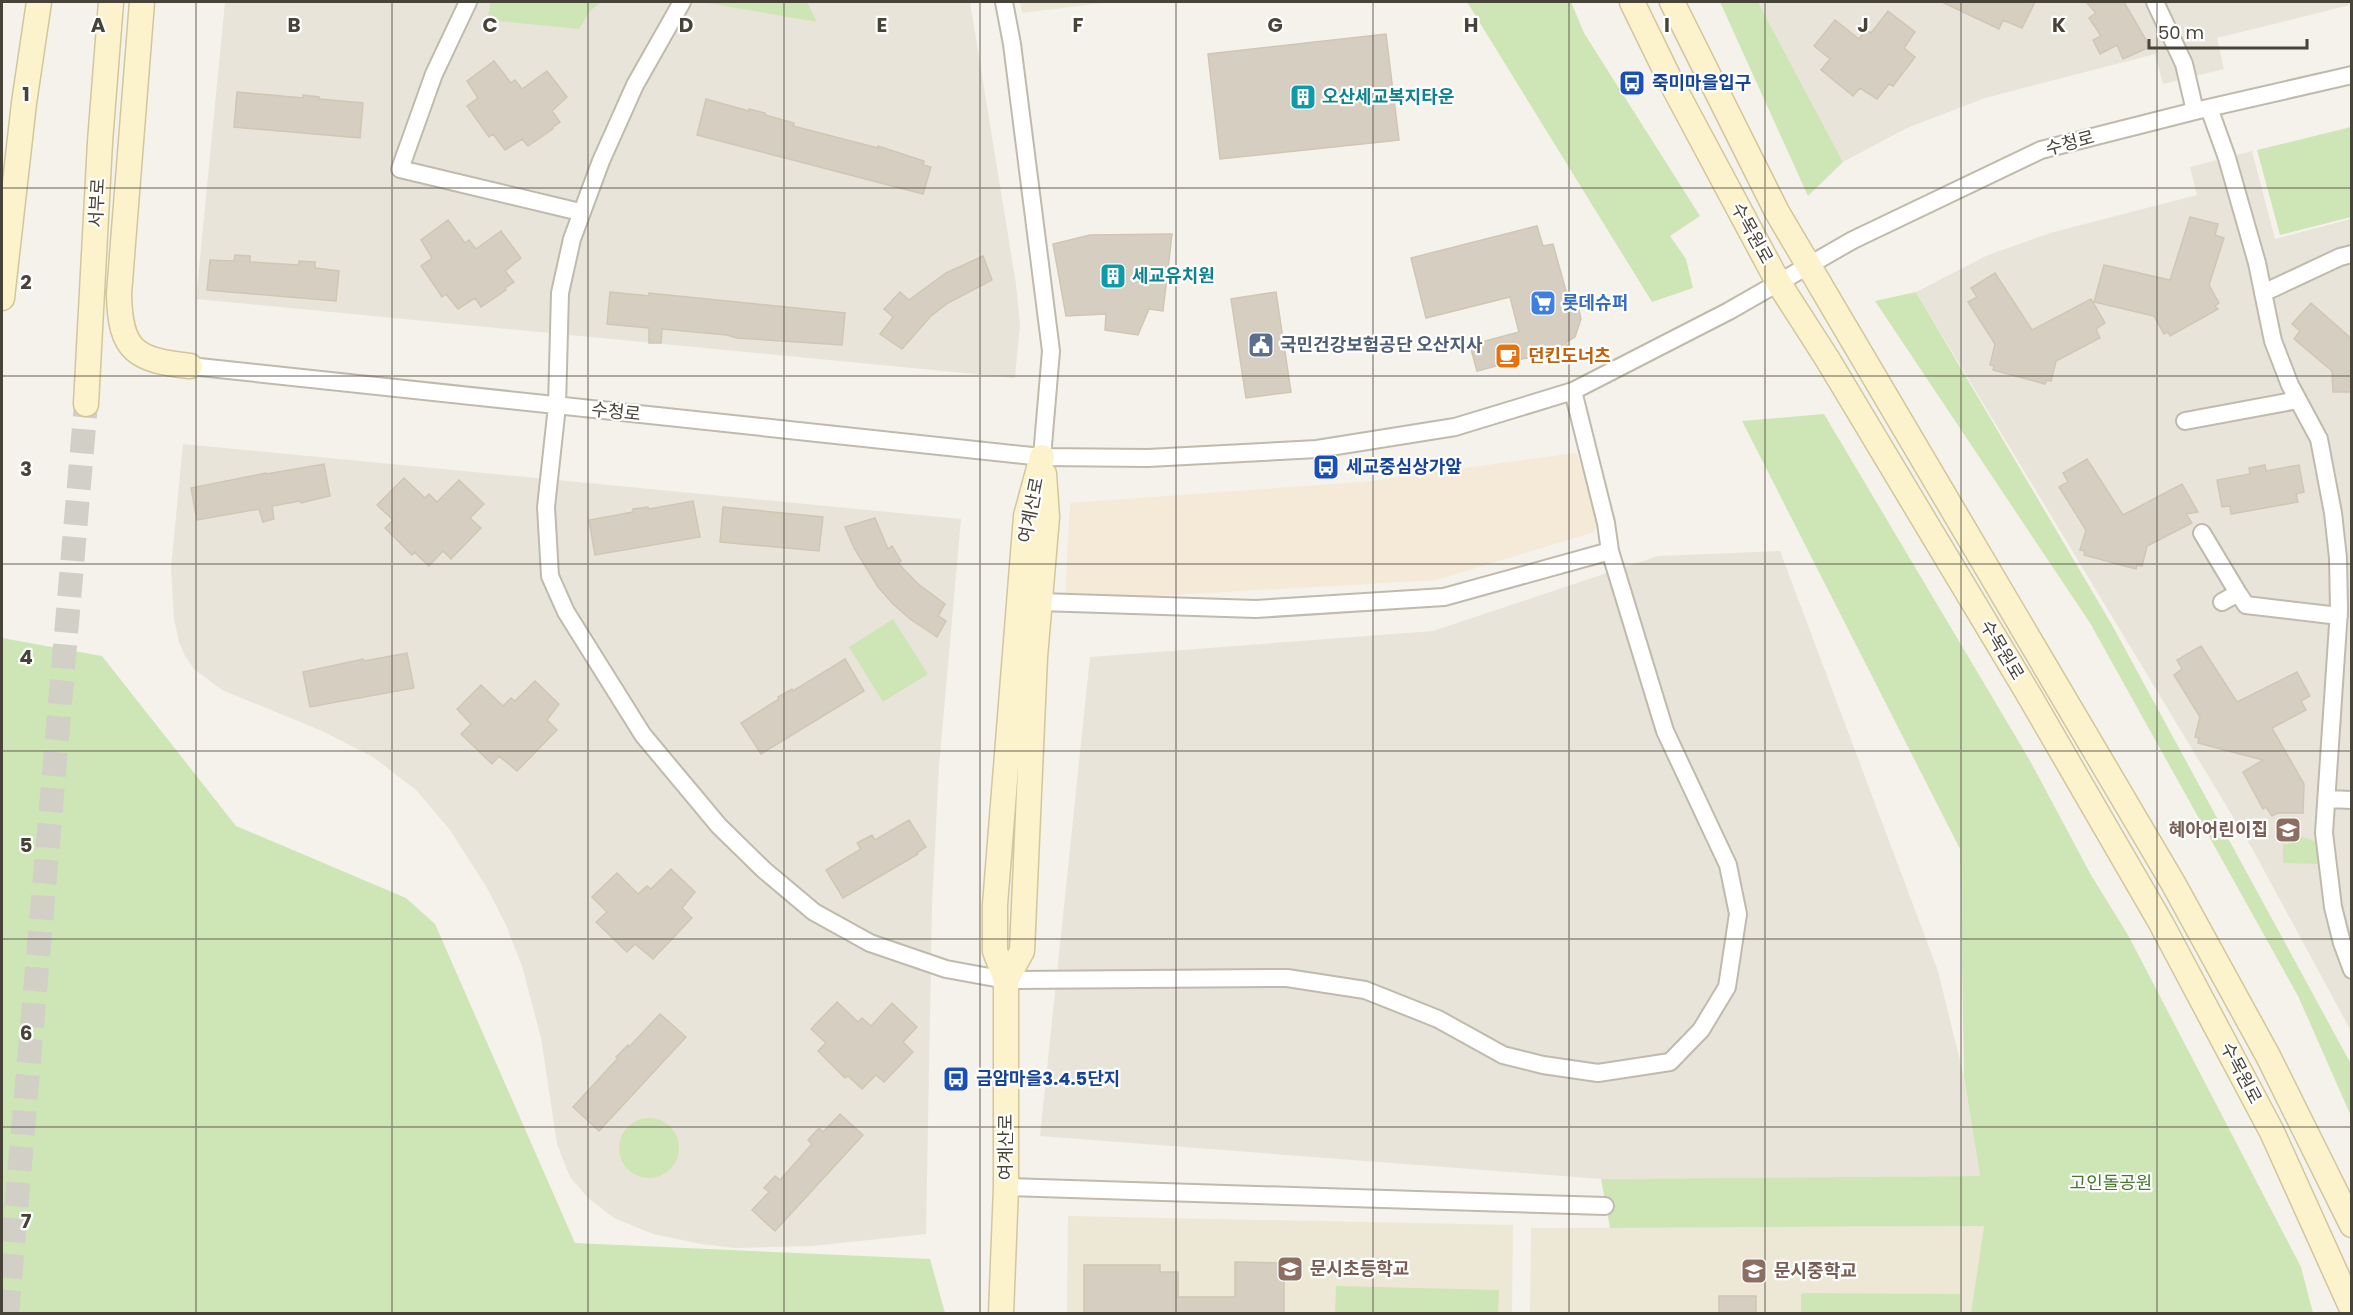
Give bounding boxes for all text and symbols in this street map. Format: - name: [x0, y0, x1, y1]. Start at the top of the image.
- text: A: [91, 11, 106, 39]
- text: B: [287, 11, 301, 39]
- text: C: [482, 11, 498, 39]
- text: D: [679, 11, 693, 39]
- text: E: [877, 11, 887, 39]
- text: F: [1073, 11, 1084, 39]
- text: G: [1267, 11, 1283, 39]
- text: H: [1464, 11, 1478, 39]
- text: I: [1664, 11, 1670, 39]
- text: J: [1857, 11, 1869, 39]
- text: K: [2052, 11, 2066, 39]
- scale bar: [2149, 12, 2306, 50]
- text: 50 m: [2158, 20, 2204, 45]
- bus stop icon: 죽미마을입구: [1617, 68, 1647, 98]
- place label: 죽미마을입구: [1652, 70, 1751, 95]
- text: 1: [22, 80, 30, 108]
- building icon: 오산세교복지타운: [1288, 82, 1318, 112]
- place label: 오산세교복지타운: [1322, 84, 1454, 109]
- street label: 수청로: [2043, 124, 2097, 161]
- street label: 서부로: [83, 178, 110, 228]
- street label: 수목원로: [1725, 198, 1779, 268]
- building icon: 세교유치원: [1098, 261, 1128, 291]
- place label: 세교유치원: [1132, 263, 1215, 288]
- text: 2: [20, 268, 32, 296]
- supermarket icon: 롯데슈퍼: [1528, 288, 1558, 318]
- place label: 롯데슈퍼: [1562, 290, 1628, 315]
- public building icon: 국민건강보험공단 오산지사: [1246, 330, 1276, 360]
- place label: 국민건강보험공단 오산지사: [1280, 332, 1483, 357]
- cafe icon: 던킨도너츠: [1493, 341, 1523, 371]
- place label: 던킨도너츠: [1528, 343, 1611, 368]
- street label: 수청로: [590, 396, 642, 427]
- bus stop icon: 세교중심상가앞: [1311, 452, 1341, 482]
- place label: 세교중심상가앞: [1346, 454, 1462, 479]
- text: 3: [20, 455, 32, 483]
- street label: 여계산로: [1012, 475, 1049, 545]
- street label: 수목원로: [1975, 615, 2030, 685]
- text: 4: [19, 643, 33, 671]
- school or university icon: 혜아어린이집: [2273, 815, 2303, 845]
- place label: 혜아어린이집: [2169, 817, 2268, 842]
- text: 5: [20, 831, 33, 859]
- text: 6: [20, 1019, 32, 1047]
- street label: 수목원로: [2215, 1038, 2268, 1108]
- bus stop icon: 금암마을3.4.5단지: [941, 1064, 971, 1094]
- place label: 금암마을3.4.5단지: [976, 1066, 1120, 1091]
- street label: 여계산로: [993, 1114, 1018, 1180]
- park label: 고인돌공원: [2070, 1170, 2152, 1195]
- text: 7: [21, 1207, 32, 1235]
- school or university icon: 문시초등학교: [1275, 1254, 1305, 1284]
- place label: 문시초등학교: [1310, 1256, 1409, 1281]
- school or university icon: 문시중학교: [1739, 1256, 1769, 1286]
- place label: 문시중학교: [1774, 1258, 1857, 1283]

